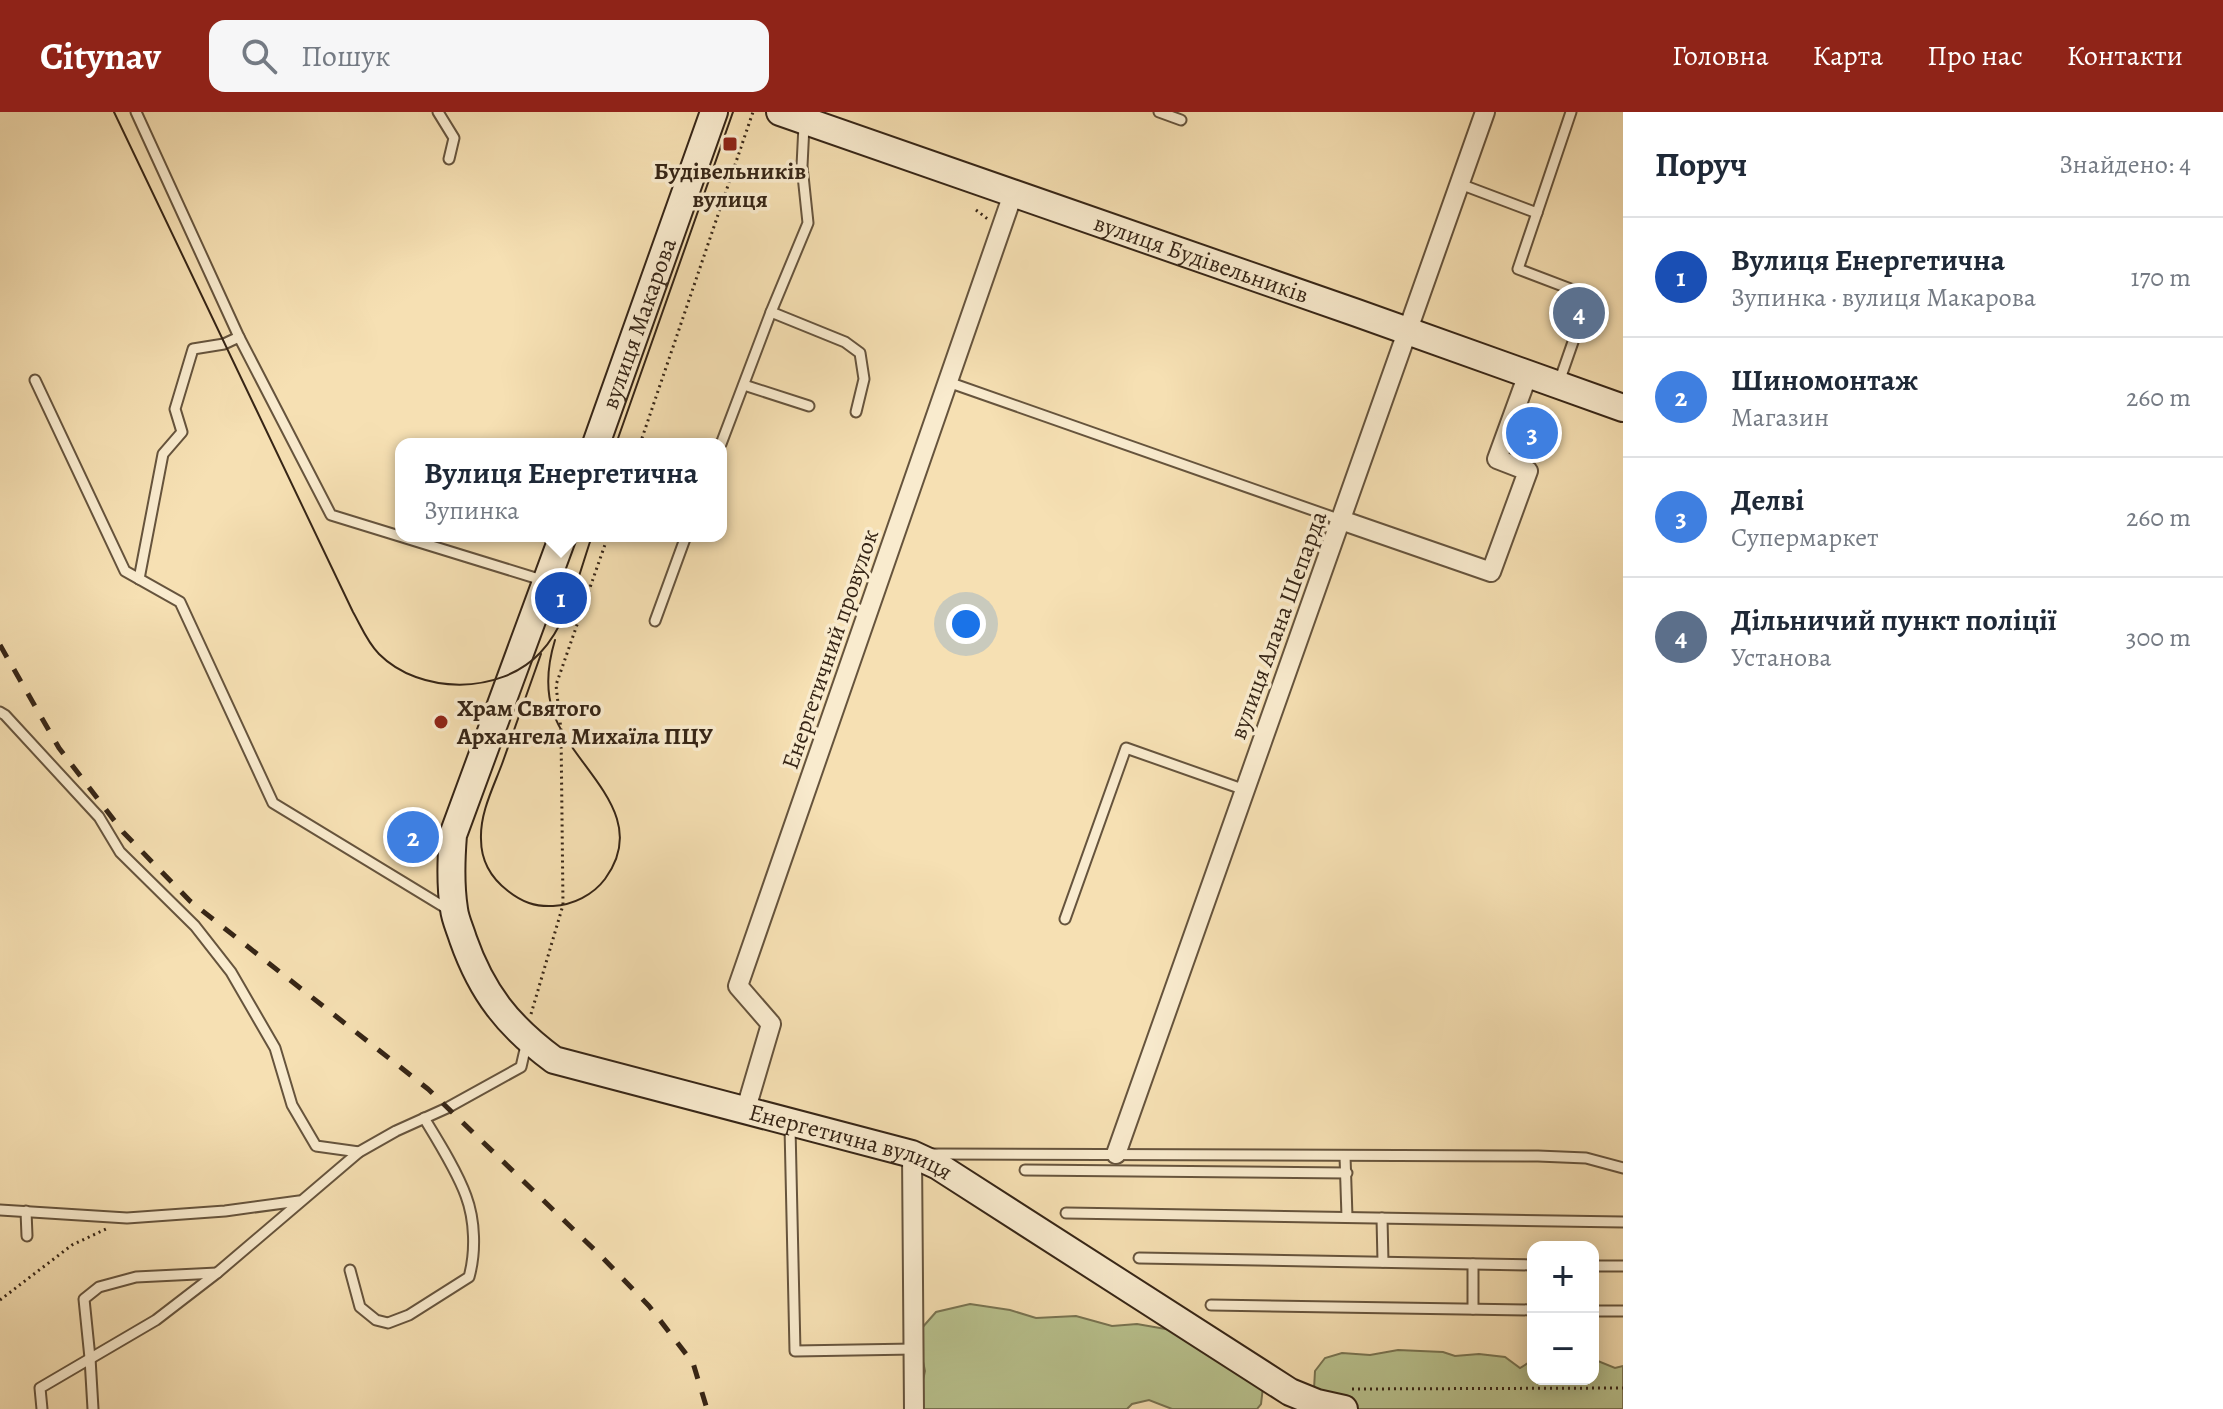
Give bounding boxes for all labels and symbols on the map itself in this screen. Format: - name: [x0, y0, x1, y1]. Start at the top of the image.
- marker: Будівельників вулиця: [721, 135, 739, 153]
- place label: Будівельників вулиця: [654, 155, 806, 215]
- street label: вулиця Будівельників: [1090, 207, 1313, 311]
- street label: вулиця Макарова: [594, 233, 684, 413]
- pin: 4: [1553, 283, 1605, 343]
- pin: 3: [1506, 403, 1558, 463]
- street label: вулиця Алана Шепарда: [1222, 506, 1334, 744]
- street label: Енергетичний провулок: [774, 525, 886, 773]
- pin: 1: [535, 568, 587, 628]
- your location: [946, 604, 986, 644]
- place label: Храм Святого Архангела Михаїла ПЦУ: [456, 692, 714, 752]
- marker: Храм Святого Архангела Михаїла ПЦУ: [432, 713, 450, 731]
- pin: 2: [387, 807, 439, 867]
- street label: Енергетична вулиця: [745, 1096, 959, 1187]

